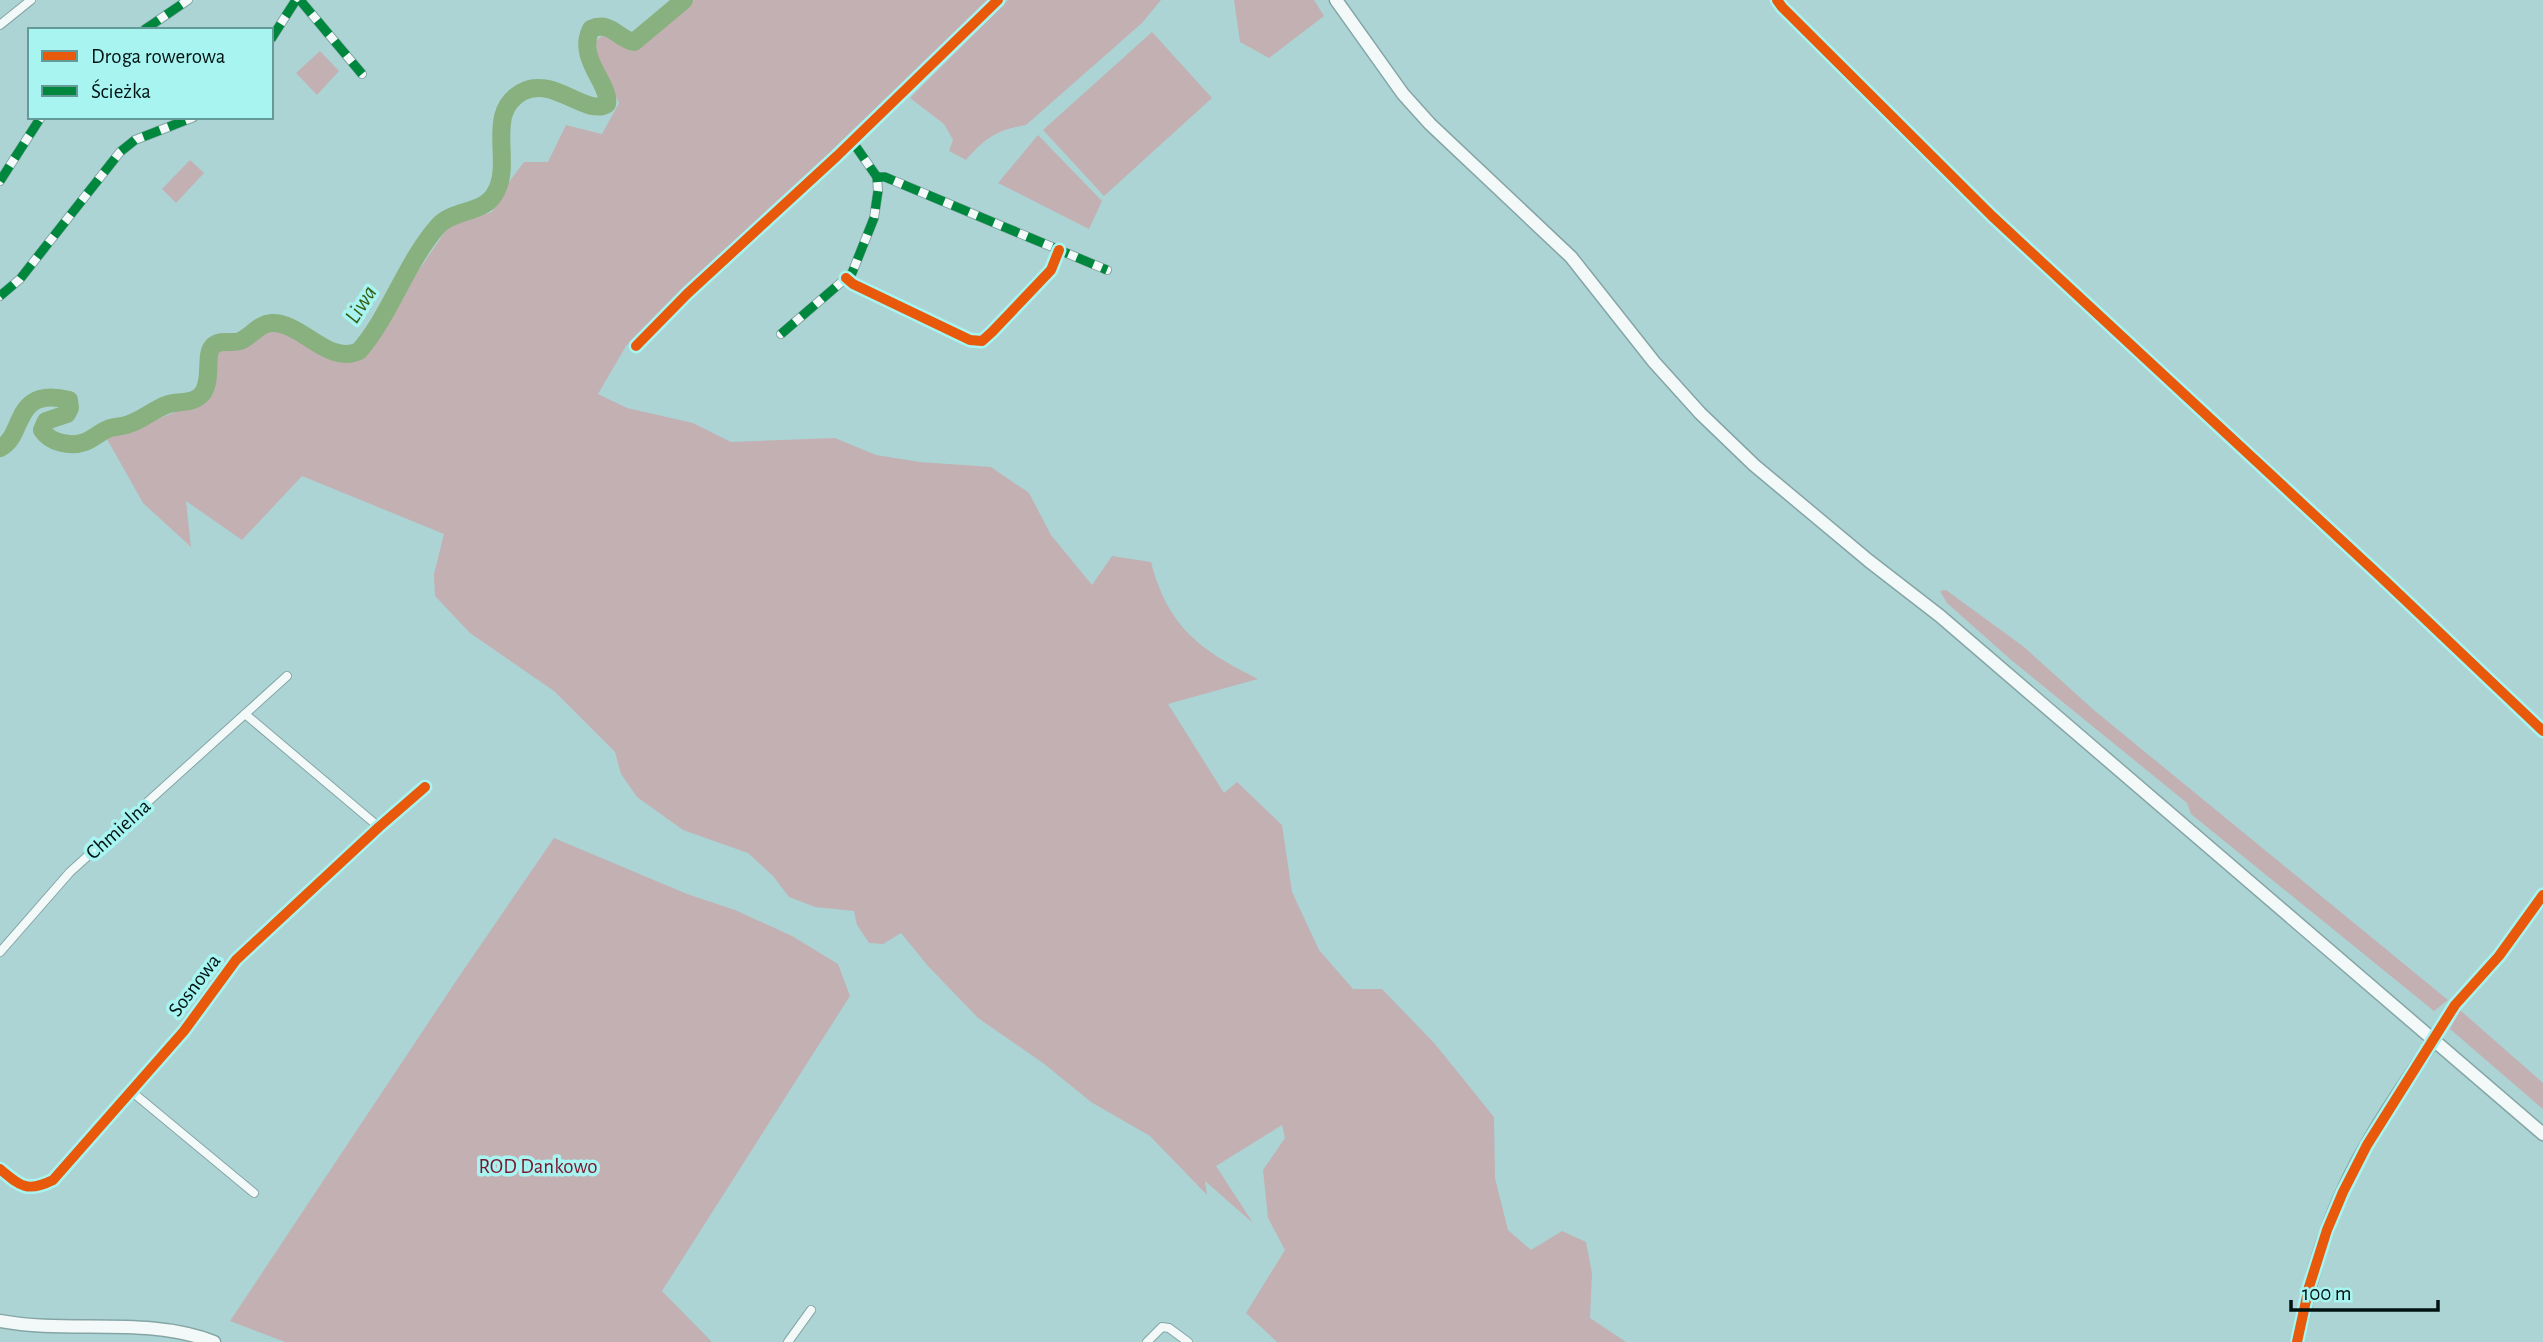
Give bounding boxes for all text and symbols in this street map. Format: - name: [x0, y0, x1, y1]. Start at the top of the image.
- legend: [28, 28, 273, 119]
- text: Droga rowerowa: [91, 46, 226, 67]
- text: Ścieżka: [91, 78, 151, 102]
- water label: Liwa: [341, 282, 382, 328]
- street label: Chmielna: [82, 795, 155, 864]
- street label: Sosnowa: [164, 950, 225, 1020]
- park label: ROD Dankowo: [478, 1156, 598, 1177]
- scale bar: [2291, 1268, 2438, 1312]
- text: 100 m: [2302, 1283, 2352, 1304]

